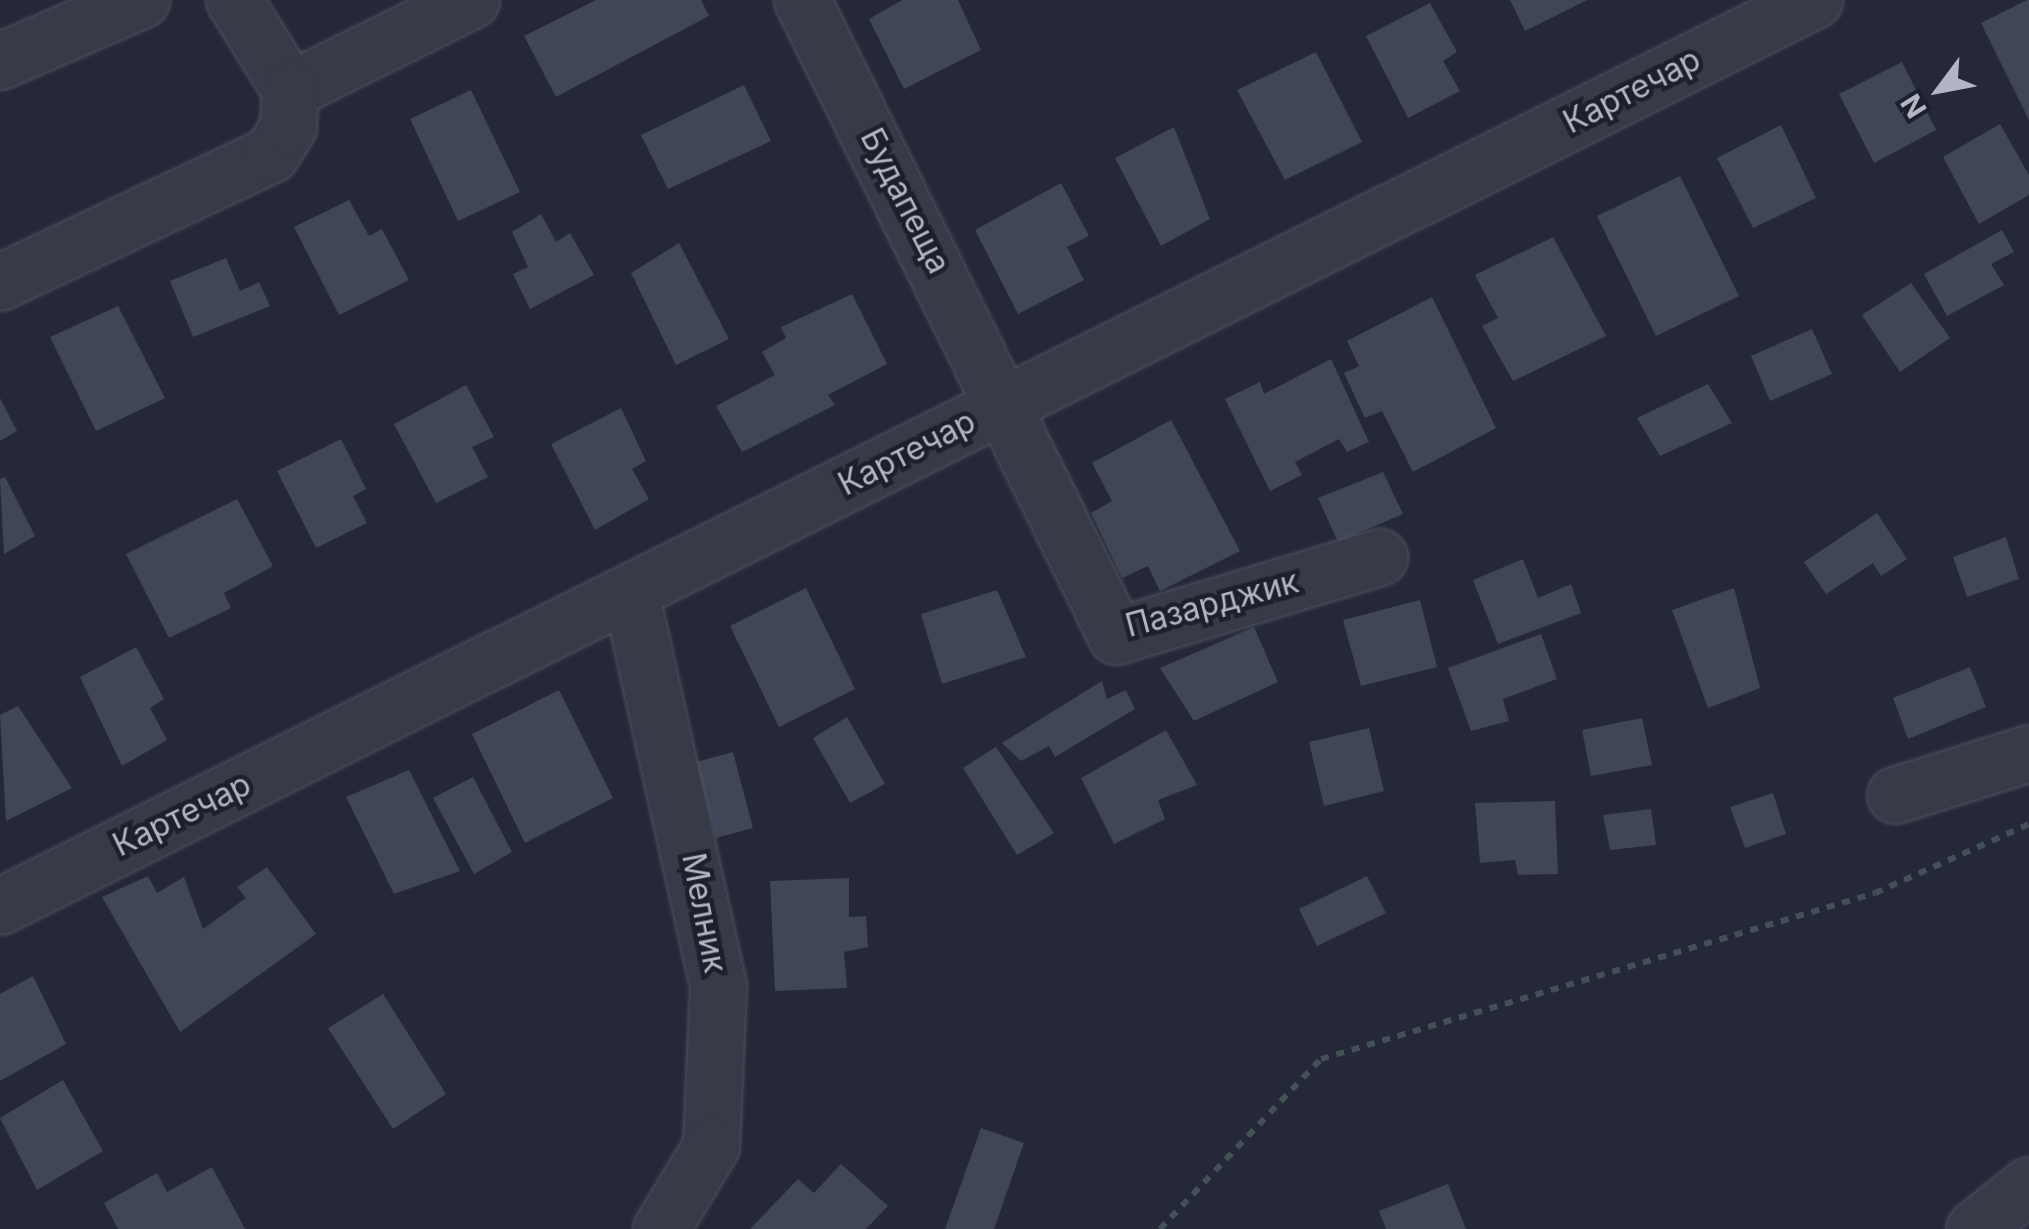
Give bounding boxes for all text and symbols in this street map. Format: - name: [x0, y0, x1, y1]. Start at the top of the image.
- street label: Картечар: [1557, 40, 1707, 142]
- north arrow: [1889, 40, 1989, 140]
- text: N: [1893, 88, 1934, 124]
- street label: Будапеща: [852, 122, 958, 280]
- street label: Картечар: [832, 402, 982, 504]
- street label: Пазарджик: [1121, 562, 1303, 646]
- street label: Картечар: [107, 765, 257, 865]
- street label: Мелник: [674, 850, 734, 976]

